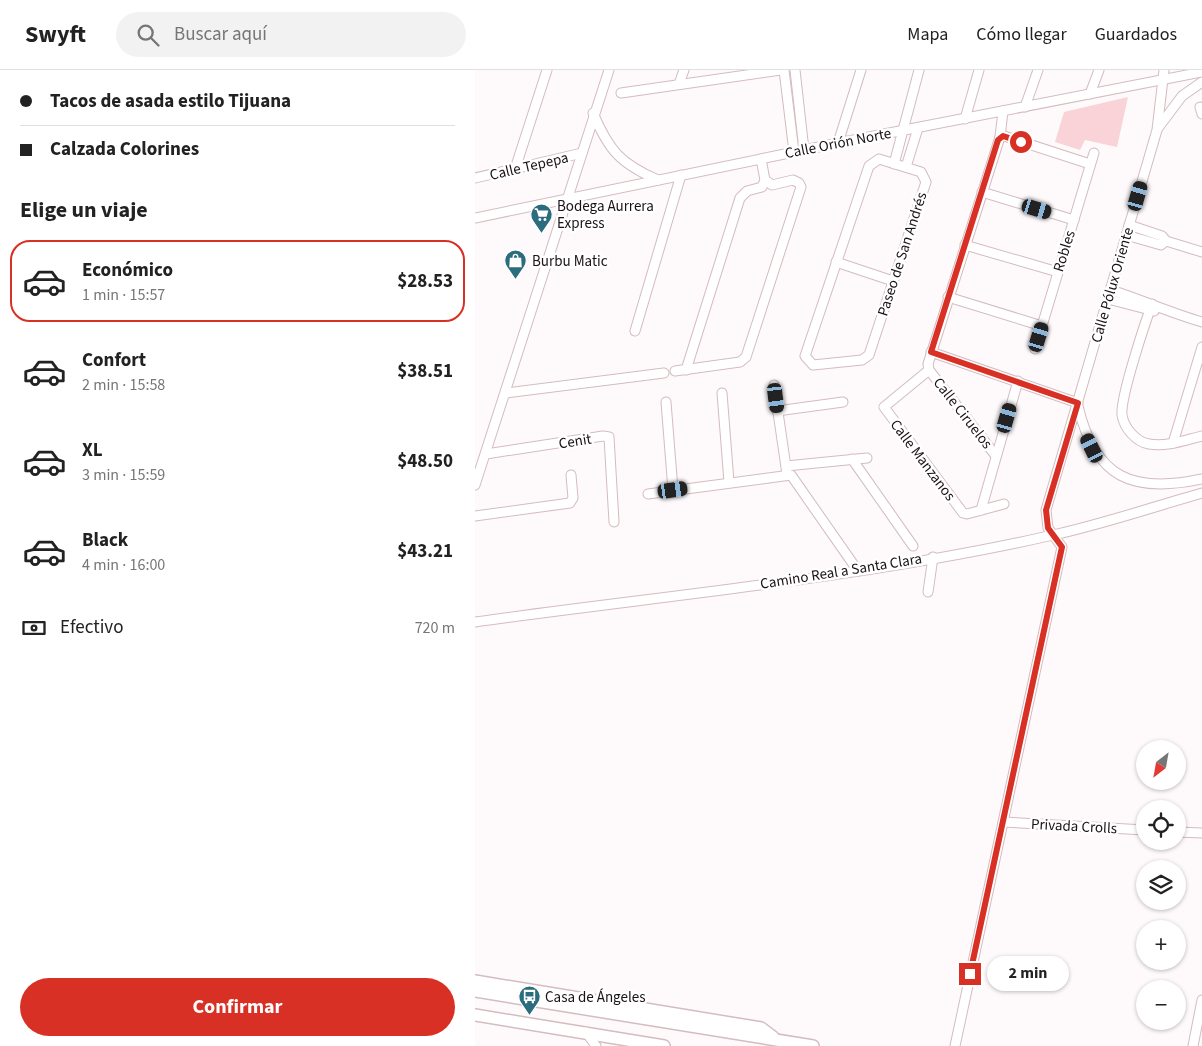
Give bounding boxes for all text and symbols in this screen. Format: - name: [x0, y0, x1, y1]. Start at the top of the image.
- search box: [116, 12, 466, 57]
- text: Swyft: [25, 17, 86, 52]
- icon: search: [134, 21, 162, 49]
- text: Buscar aquí: [174, 21, 267, 48]
- text: Mapa: [907, 22, 948, 47]
- text: Cómo llegar: [976, 22, 1067, 47]
- text: Guardados: [1095, 22, 1177, 47]
- text: Tacos de asada estilo Tijuana: [50, 88, 291, 115]
- street label: Calle Orión Norte: [783, 123, 893, 164]
- route start: [1010, 131, 1032, 153]
- text: Calzada Colorines: [50, 136, 199, 163]
- street label: Calle Tepepa: [488, 147, 571, 186]
- car: [1126, 180, 1149, 212]
- street label: Paseo de San Andrés: [873, 189, 932, 319]
- text: Elige un viaje: [20, 194, 148, 226]
- place label: Bodega Aurrera Express: [557, 196, 654, 234]
- car: [1020, 197, 1053, 221]
- supermarket icon: Bodega Aurrera Express: [529, 203, 553, 234]
- street label: Calle Pólux Oriente: [1086, 225, 1139, 345]
- street label: Robles: [1048, 228, 1081, 274]
- shop icon: Burbu Matic: [504, 249, 528, 280]
- place label: Burbu Matic: [532, 251, 608, 272]
- text: Económico: [82, 257, 173, 284]
- icon: car: [22, 259, 67, 304]
- text: $28.53: [397, 268, 453, 295]
- text: 1 min · 15:57: [82, 284, 165, 306]
- car: [1027, 320, 1050, 354]
- text: Confort: [82, 347, 146, 374]
- icon: car: [22, 349, 67, 394]
- text: $38.51: [397, 358, 453, 385]
- street label: Calle Ciruelos: [928, 373, 997, 453]
- text: 2 min · 15:58: [82, 374, 165, 396]
- car: [766, 382, 785, 414]
- car: [995, 402, 1018, 434]
- street label: Calle Manzanos: [885, 415, 960, 505]
- street label: Cenit: [557, 429, 593, 454]
- car: [1078, 431, 1105, 465]
- text: XL: [82, 437, 103, 464]
- icon: car: [22, 439, 67, 484]
- text: $48.50: [397, 448, 453, 475]
- text: 3 min · 15:59: [82, 464, 165, 486]
- car: [657, 480, 688, 500]
- text: Black: [82, 527, 128, 554]
- icon: car: [22, 529, 67, 574]
- text: $43.21: [397, 538, 453, 565]
- street label: Camino Real a Santa Clara: [759, 548, 924, 595]
- text: 4 min · 16:00: [82, 554, 165, 576]
- icon: cash: [20, 614, 48, 642]
- text: Efectivo: [60, 614, 123, 641]
- text: 720 m: [415, 617, 455, 639]
- north arrow: [1136, 740, 1186, 790]
- map controls: [1136, 740, 1186, 1030]
- button: locate: [1136, 800, 1186, 850]
- street label: Privada Crolls: [1030, 814, 1118, 839]
- button: layers: [1136, 860, 1186, 910]
- button: +: [1136, 920, 1186, 970]
- callout: 2 min: [987, 956, 1070, 992]
- text: 2 min: [1009, 962, 1047, 984]
- route end: [959, 963, 981, 985]
- button: Confirmar: [20, 978, 455, 1036]
- button: −: [1136, 980, 1186, 1030]
- bus stop icon: Casa de Ángeles: [517, 985, 541, 1016]
- place label: Casa de Ángeles: [545, 987, 645, 1008]

